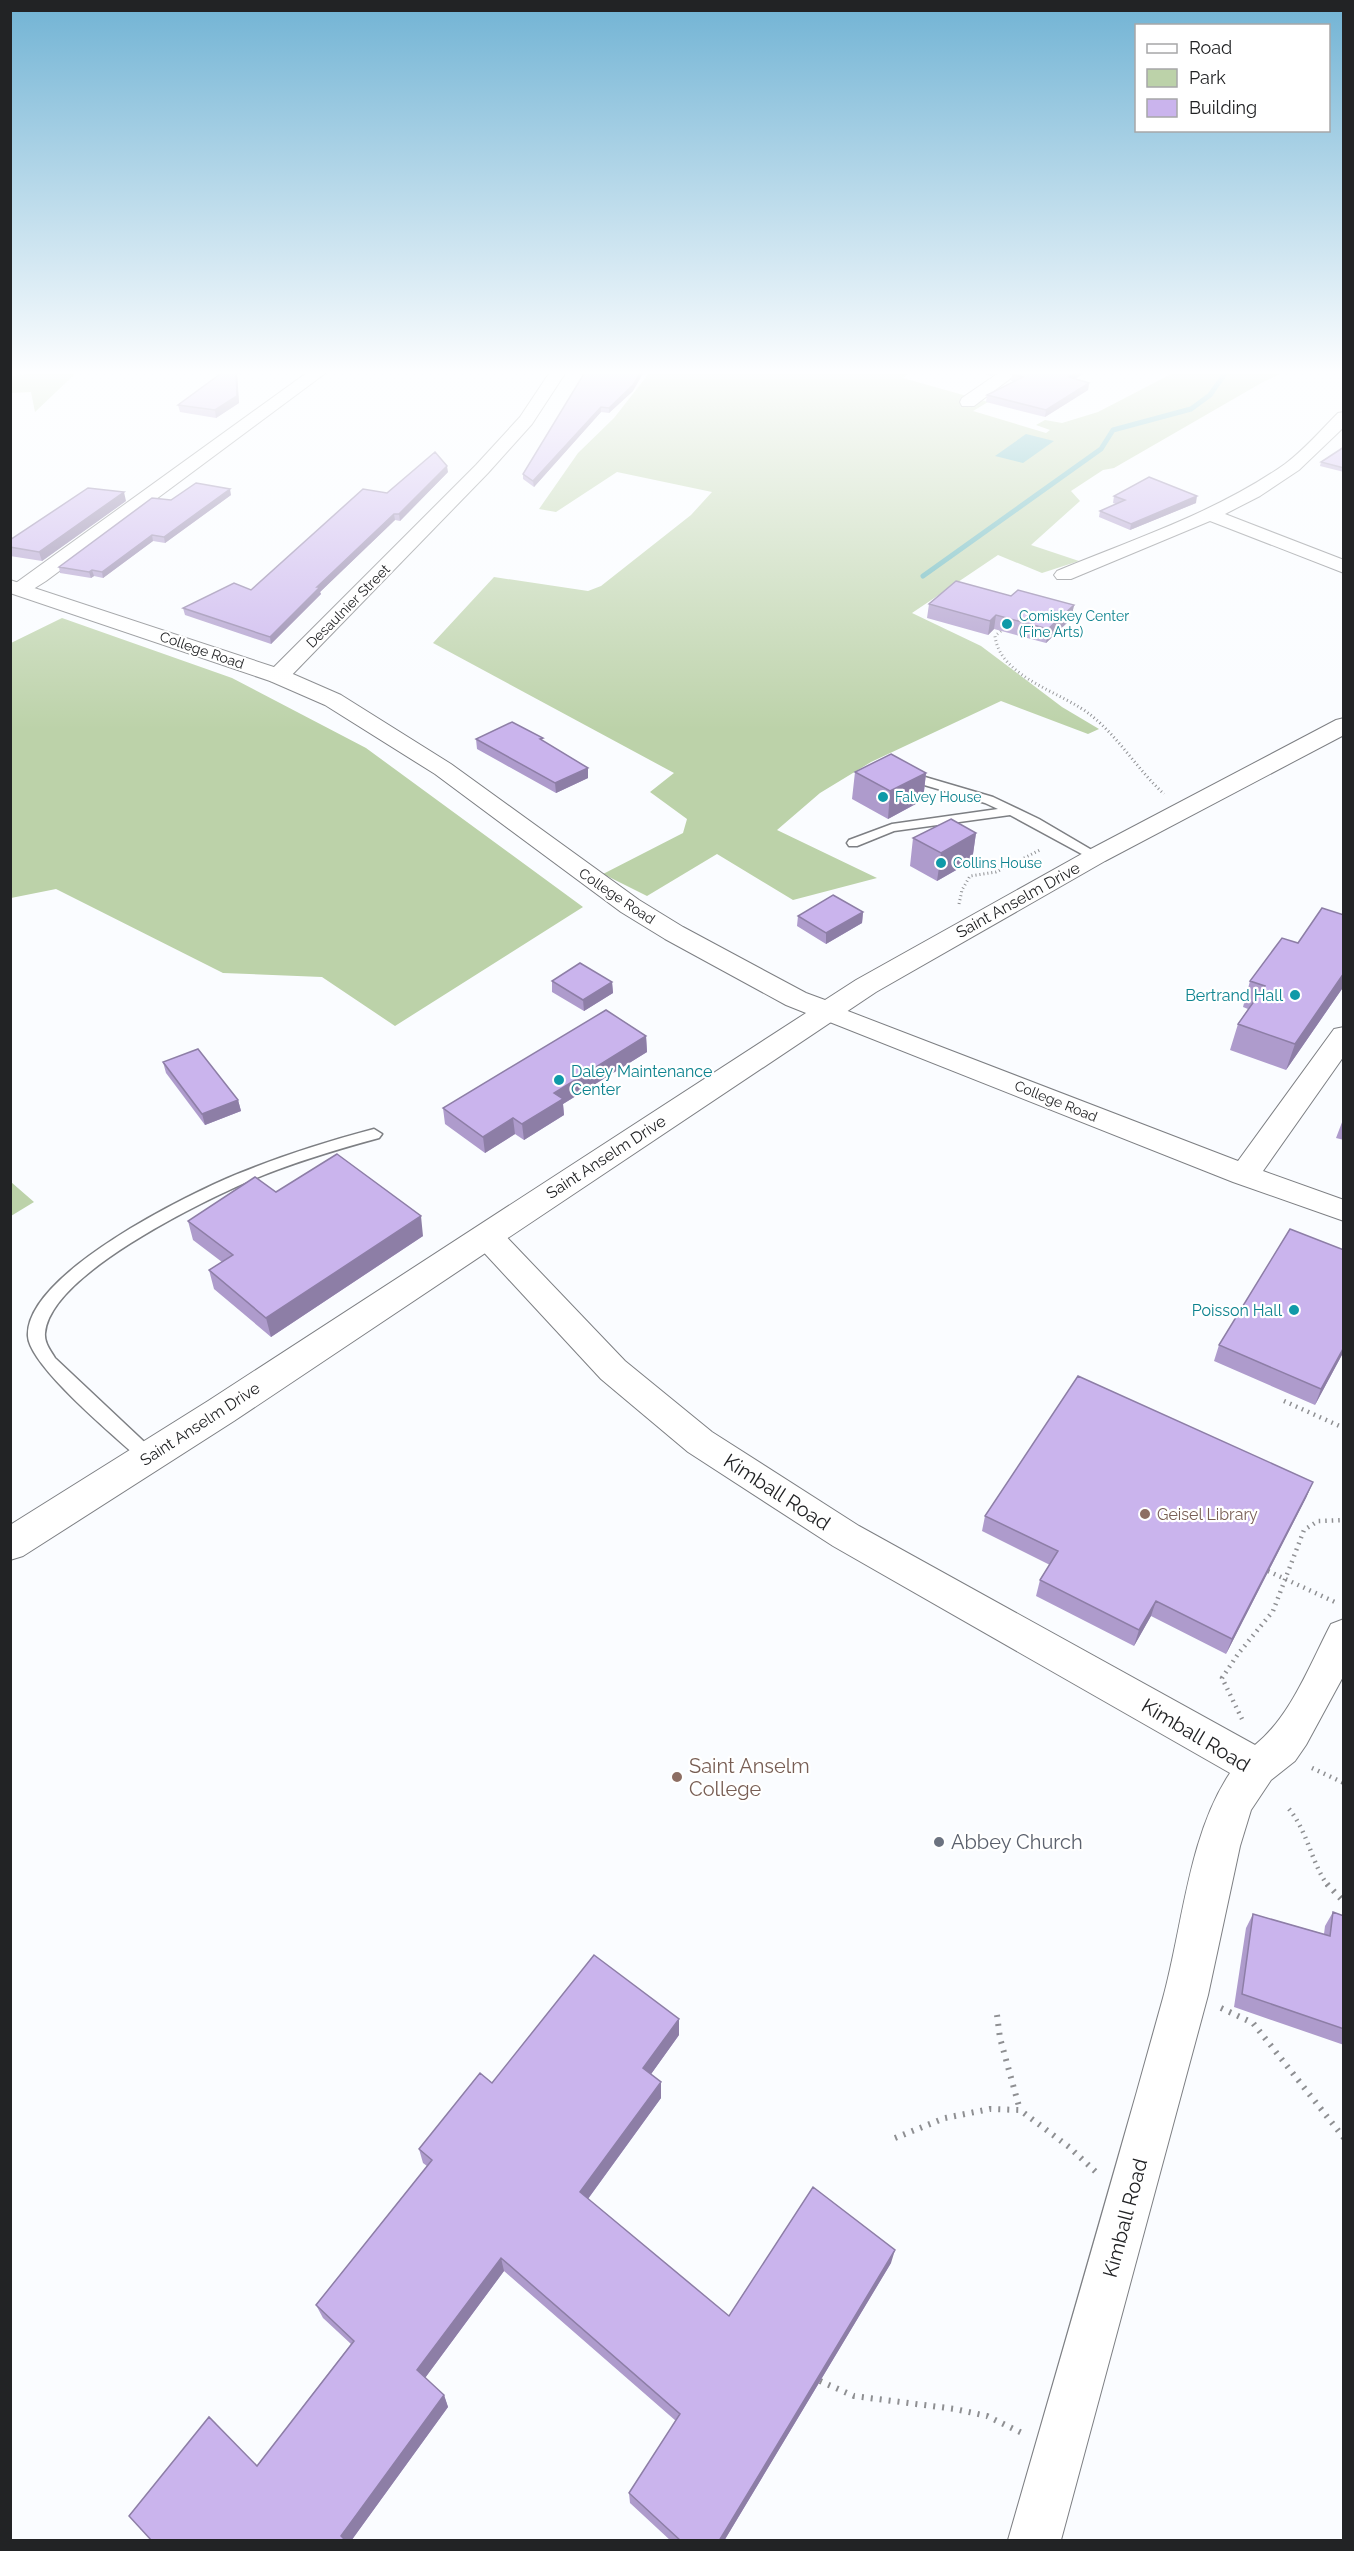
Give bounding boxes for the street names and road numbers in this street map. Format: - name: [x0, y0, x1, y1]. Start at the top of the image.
- street label: Desaulnier Street: [303, 561, 393, 651]
- street label: College Road: [158, 628, 246, 672]
- street label: Saint Anselm Drive: [953, 858, 1083, 942]
- street label: College Road: [576, 865, 658, 927]
- street label: College Road: [1012, 1077, 1100, 1125]
- street label: Saint Anselm Drive: [543, 1111, 669, 1203]
- street label: Saint Anselm Drive: [137, 1378, 263, 1470]
- street label: Kimball Road: [719, 1449, 835, 1535]
- street label: Kimball Road: [1137, 1693, 1255, 1777]
- street label: Kimball Road: [1098, 2156, 1152, 2280]

